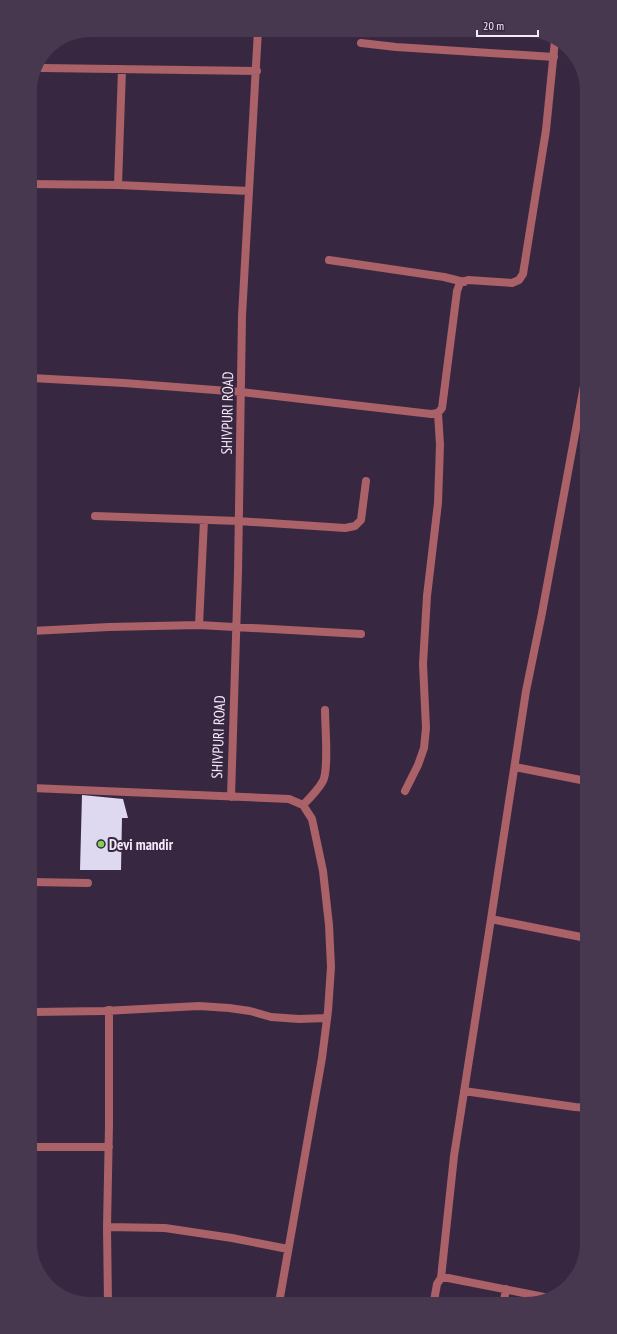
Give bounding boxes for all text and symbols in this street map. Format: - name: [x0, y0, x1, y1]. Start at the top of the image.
- scale bar: [477, 12, 538, 38]
- text: 20 m: [483, 18, 504, 33]
- street label: SHIVPURI ROAD: [217, 371, 237, 455]
- street label: SHIVPURI ROAD: [207, 695, 229, 779]
- place label: Devi mandir: [109, 835, 174, 854]
- marker: Devi mandir: [96, 839, 106, 849]

